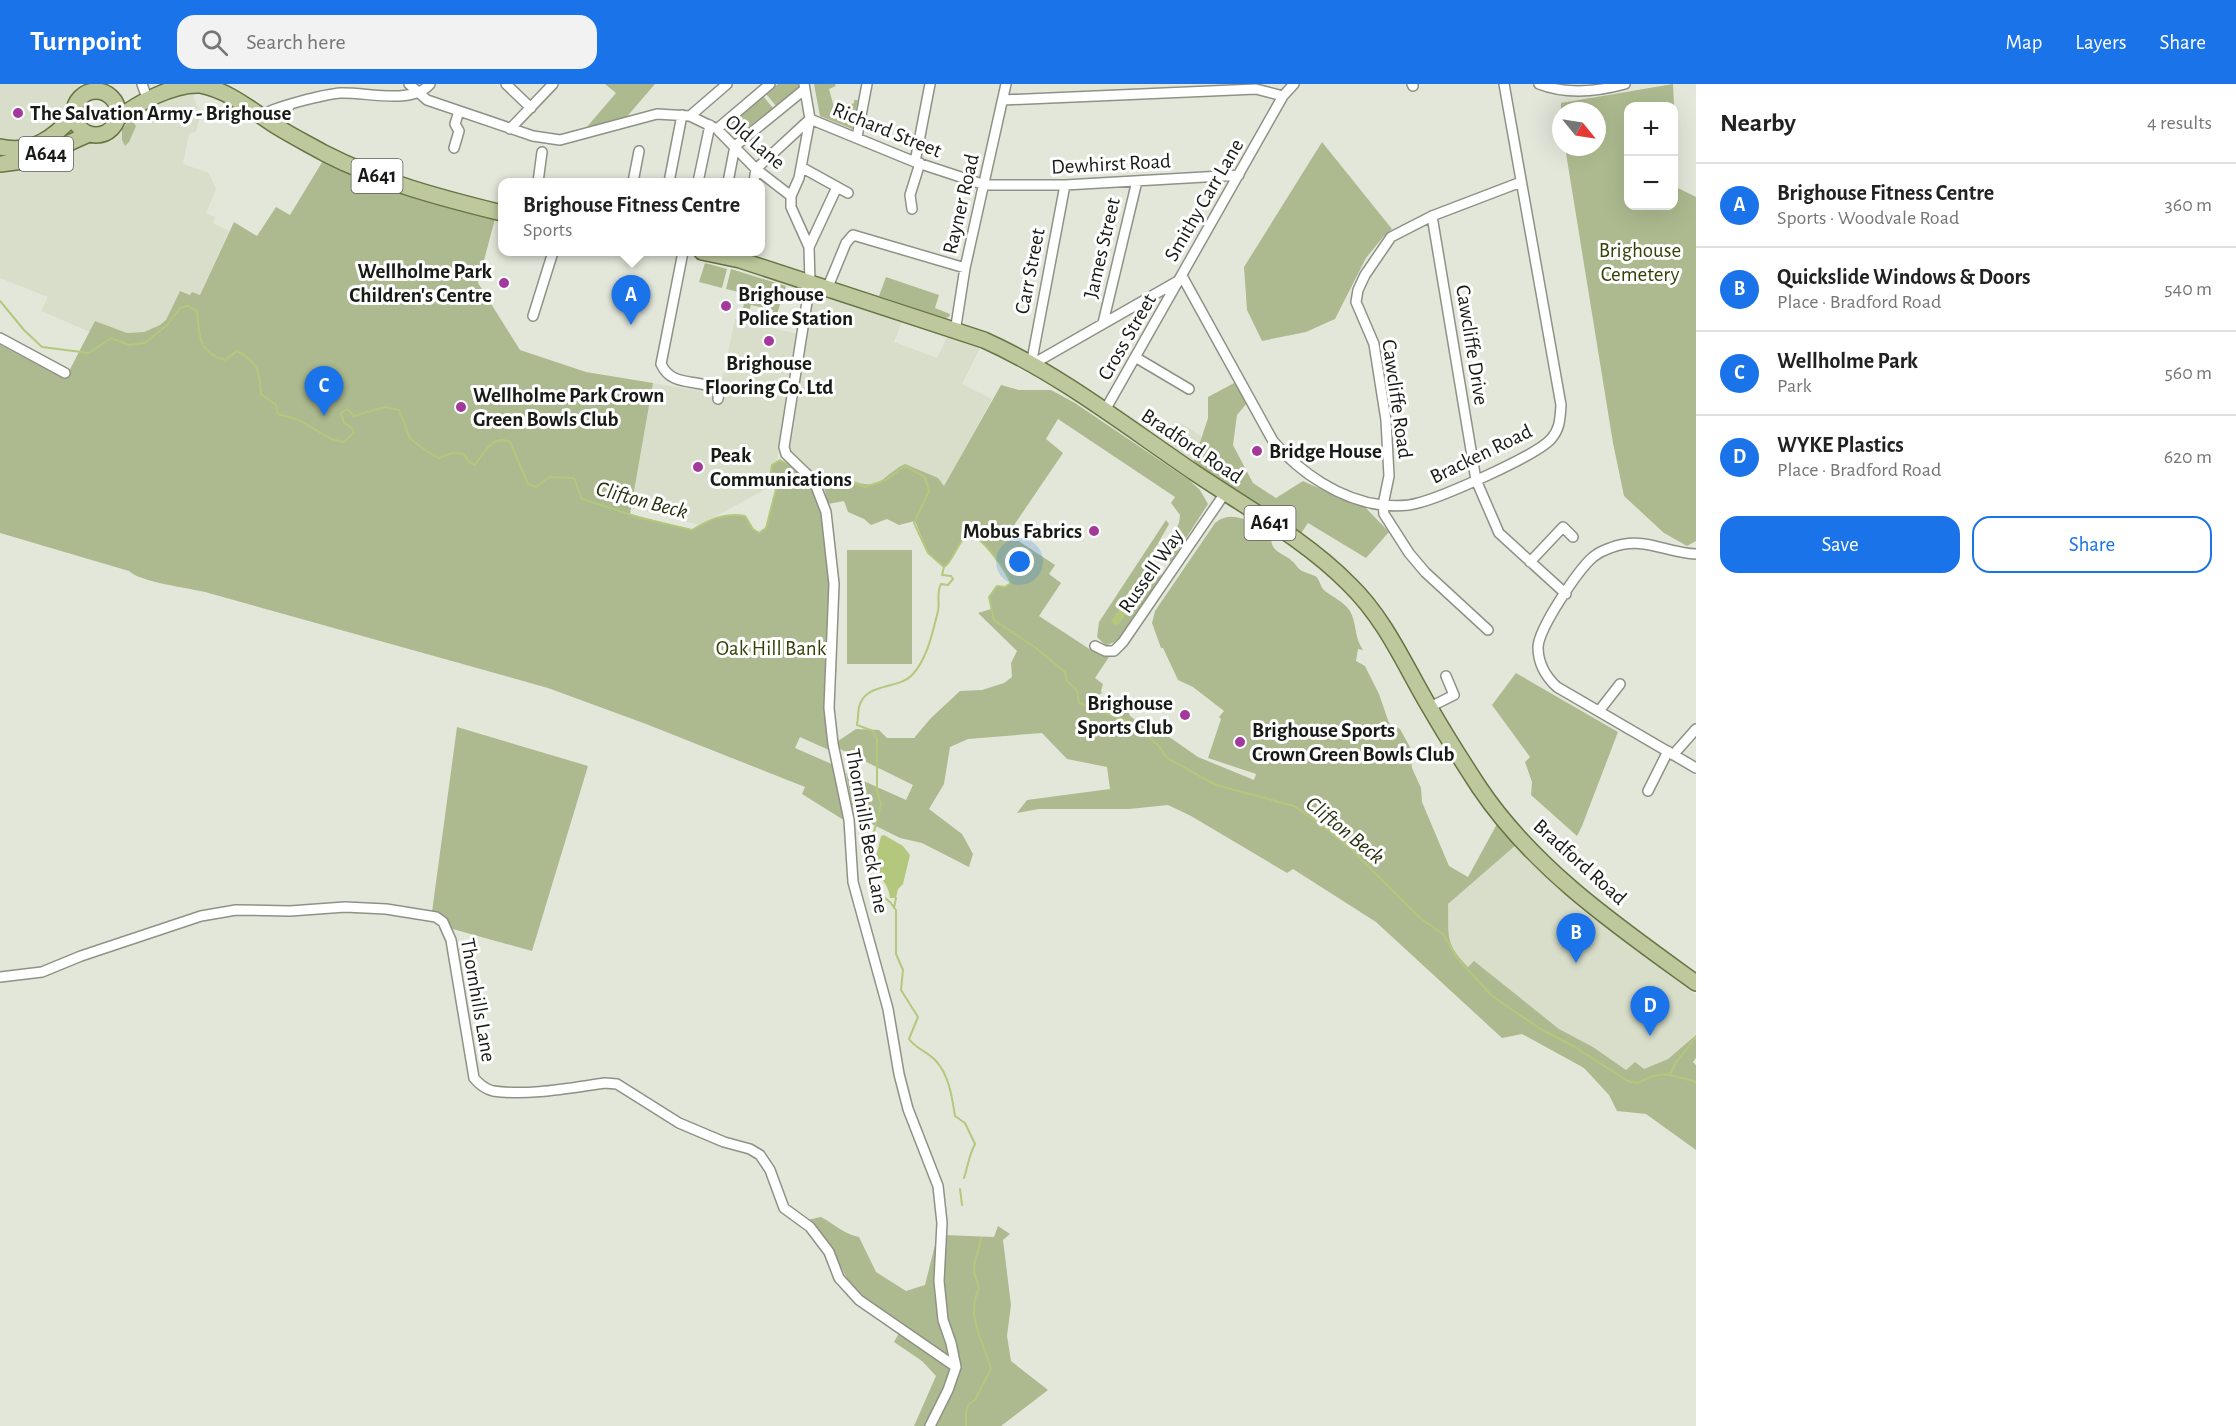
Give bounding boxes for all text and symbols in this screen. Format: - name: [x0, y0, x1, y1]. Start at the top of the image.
- search box: [177, 15, 597, 69]
- icon: search: [198, 26, 231, 59]
- text: Turnpoint: [30, 28, 141, 56]
- text: Search here: [246, 31, 346, 53]
- text: Map: [2006, 32, 2042, 53]
- text: Layers: [2075, 32, 2126, 53]
- text: Share: [2159, 32, 2206, 53]
- street label: Richard Street: [829, 99, 945, 162]
- north arrow: [1552, 102, 1606, 156]
- map controls: [1624, 102, 1678, 210]
- button: +: [1624, 102, 1678, 156]
- place label: The Salvation Army - Brighouse: [30, 103, 291, 124]
- marker: The Salvation Army - Brighouse: [11, 106, 25, 120]
- text: Nearby: [1720, 110, 1796, 136]
- street label: Old Lane: [721, 111, 789, 173]
- text: 4 results: [2147, 113, 2212, 133]
- street label: Smithy Carr Lane: [1161, 135, 1247, 265]
- road number: A644: [19, 137, 73, 171]
- street label: Dewhirst Road: [1051, 150, 1172, 178]
- street label: Rayner Road: [939, 152, 983, 256]
- button: −: [1624, 156, 1678, 210]
- road number: A641: [352, 159, 403, 193]
- popup: [498, 178, 765, 256]
- text: Brighouse Fitness Centre: [1777, 182, 1994, 204]
- text: Brighouse Fitness Centre: [523, 194, 740, 216]
- street label: James Street: [1080, 195, 1124, 300]
- text: A: [1734, 195, 1746, 215]
- text: 360 m: [2165, 195, 2212, 215]
- text: Sports · Woodvale Road: [1777, 208, 1959, 228]
- text: Sports: [523, 220, 572, 240]
- street label: Carr Street: [1011, 226, 1049, 316]
- park label: Brighouse Cemetery: [1599, 240, 1681, 285]
- place label: Wellholme Park Children's Centre: [349, 261, 493, 306]
- text: Quickslide Windows & Doors: [1777, 266, 2031, 288]
- marker: Wellholme Park Children's Centre: [497, 276, 511, 290]
- pin: A: [612, 276, 650, 325]
- text: B: [1734, 279, 1745, 299]
- text: 540 m: [2164, 279, 2212, 299]
- street label: Cawcliffe Drive: [1452, 283, 1492, 407]
- place label: Brighouse Police Station: [738, 284, 853, 329]
- street label: Cross Street: [1094, 290, 1160, 384]
- text: Place · Bradford Road: [1777, 292, 1941, 312]
- marker: Brighouse Police Station: [719, 299, 733, 313]
- marker: Brighouse Flooring Co. Ltd: [762, 334, 776, 348]
- street label: Cawcliffe Road: [1378, 338, 1416, 460]
- text: Wellholme Park: [1777, 350, 1918, 372]
- place label: Brighouse Flooring Co. Ltd: [705, 353, 833, 398]
- text: C: [1734, 363, 1745, 383]
- text: 560 m: [2164, 363, 2212, 383]
- pin: C: [304, 366, 344, 416]
- text: Park: [1777, 376, 1812, 396]
- place label: Wellholme Park Crown Green Bowls Club: [473, 385, 664, 430]
- marker: Wellholme Park Crown Green Bowls Club: [454, 400, 468, 414]
- street label: Bradford Road: [1138, 405, 1247, 488]
- street label: Bracken Road: [1427, 420, 1535, 488]
- text: WYKE Plastics: [1777, 434, 1904, 456]
- place label: Bridge House: [1269, 441, 1382, 462]
- marker: Bridge House: [1250, 444, 1264, 458]
- place label: Peak Communications: [710, 445, 852, 490]
- text: D: [1733, 447, 1746, 467]
- text: 620 m: [2164, 447, 2212, 467]
- marker: Peak Communications: [691, 460, 705, 474]
- text: Place · Bradford Road: [1777, 460, 1941, 480]
- water label: Clifton Beck: [594, 477, 690, 523]
- road number: A641: [1244, 506, 1296, 540]
- button: Save: [1720, 516, 1960, 573]
- button: Share: [1972, 516, 2212, 573]
- place label: Mobus Fabrics: [963, 521, 1082, 542]
- marker: Mobus Fabrics: [1087, 524, 1101, 538]
- street label: Russell Way: [1115, 525, 1187, 617]
- your location: [1005, 547, 1034, 576]
- park label: Oak Hill Bank: [716, 638, 827, 659]
- place label: Brighouse Sports Club: [1077, 693, 1173, 738]
- marker: Brighouse Sports Club: [1178, 708, 1192, 722]
- place label: Brighouse Sports Crown Green Bowls Club: [1252, 720, 1454, 765]
- marker: Brighouse Sports Crown Green Bowls Club: [1233, 735, 1247, 749]
- street label: Thornhills Beck Lane: [842, 747, 892, 915]
- water label: Clifton Beck: [1302, 792, 1388, 868]
- street label: Bradford Road: [1529, 815, 1631, 909]
- pin: B: [1556, 914, 1596, 963]
- street label: Thornhills Lane: [457, 937, 499, 1063]
- pin: D: [1630, 986, 1670, 1036]

